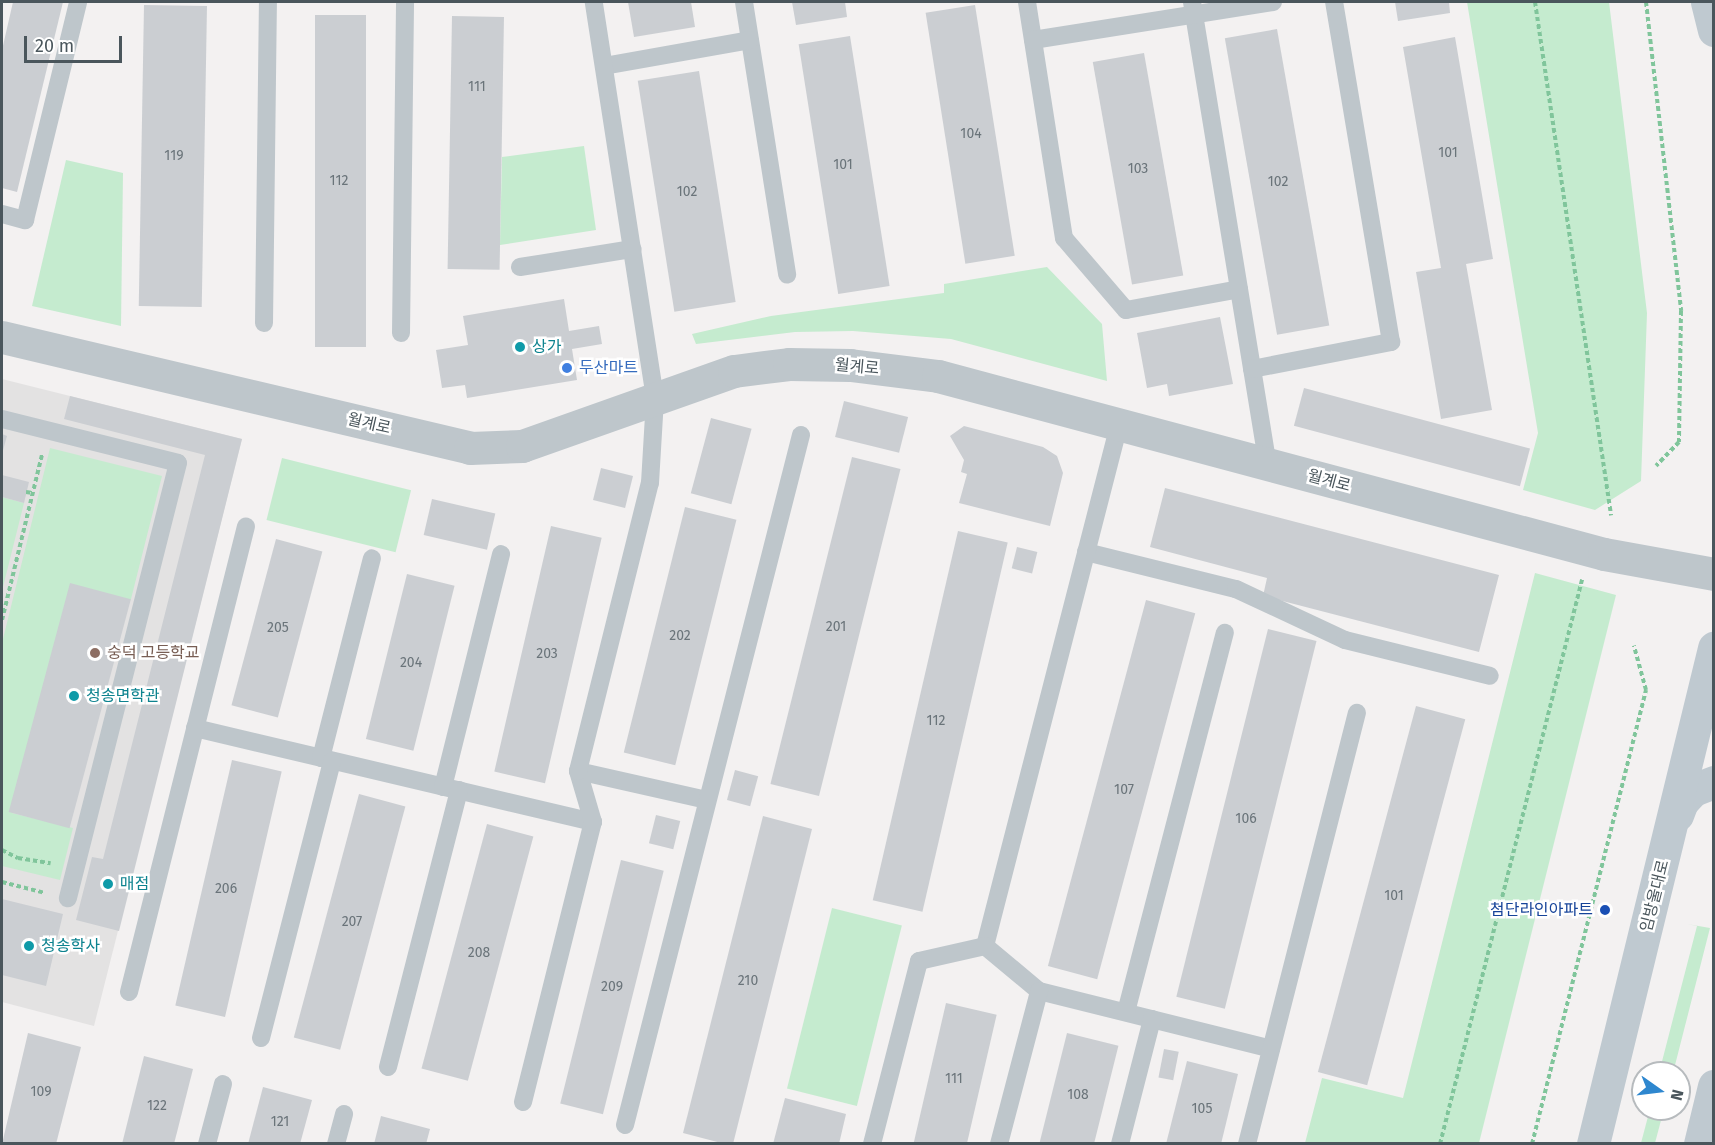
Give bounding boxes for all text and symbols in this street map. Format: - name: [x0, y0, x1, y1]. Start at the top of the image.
- scale bar: [27, 24, 124, 62]
- text: 20 m: [35, 35, 74, 57]
- house number: 111: [468, 79, 486, 95]
- house number: 104: [960, 126, 982, 142]
- house number: 101: [1438, 145, 1458, 161]
- house number: 119: [164, 148, 184, 164]
- house number: 101: [833, 157, 853, 173]
- house number: 103: [1128, 161, 1148, 177]
- house number: 112: [330, 173, 348, 189]
- house number: 102: [1268, 174, 1288, 190]
- house number: 102: [677, 184, 697, 200]
- place label: 상가: [532, 337, 561, 357]
- marker: 상가: [513, 340, 527, 354]
- street label: 월계로: [834, 356, 880, 378]
- place label: 두산마트: [579, 358, 638, 378]
- marker: 두산마트: [560, 361, 574, 375]
- street label: 월계로: [345, 410, 393, 438]
- street label: 월계로: [1305, 466, 1353, 496]
- house number: 201: [826, 619, 846, 635]
- house number: 205: [267, 620, 289, 636]
- house number: 202: [669, 628, 691, 644]
- place label: 숭덕 고등학교: [107, 643, 200, 663]
- marker: 숭덕 고등학교: [88, 646, 102, 660]
- house number: 203: [536, 646, 558, 662]
- house number: 204: [400, 655, 422, 671]
- place label: 청송면학관: [86, 686, 160, 706]
- marker: 청송면학관: [67, 689, 81, 703]
- house number: 112: [927, 713, 945, 729]
- house number: 107: [1114, 782, 1134, 798]
- house number: 106: [1235, 811, 1257, 827]
- street label: 임방울대로: [1637, 858, 1673, 934]
- place label: 매점: [120, 874, 149, 894]
- marker: 매점: [101, 877, 115, 891]
- house number: 206: [215, 881, 237, 897]
- house number: 101: [1384, 888, 1404, 904]
- place label: 첨단라인아파트: [1490, 900, 1593, 920]
- marker: 첨단라인아파트: [1598, 903, 1612, 917]
- house number: 207: [342, 914, 362, 930]
- place label: 청송학사: [41, 936, 100, 956]
- marker: 청송학사: [22, 939, 36, 953]
- house number: 208: [468, 945, 490, 961]
- house number: 210: [738, 973, 758, 989]
- house number: 209: [601, 979, 623, 995]
- north arrow: [1631, 1061, 1691, 1121]
- house number: 111: [945, 1071, 963, 1087]
- house number: 109: [30, 1084, 52, 1100]
- house number: 108: [1067, 1087, 1089, 1103]
- text: N: [1667, 1088, 1688, 1102]
- house number: 122: [147, 1098, 167, 1114]
- house number: 105: [1192, 1101, 1212, 1117]
- house number: 121: [271, 1114, 289, 1130]

